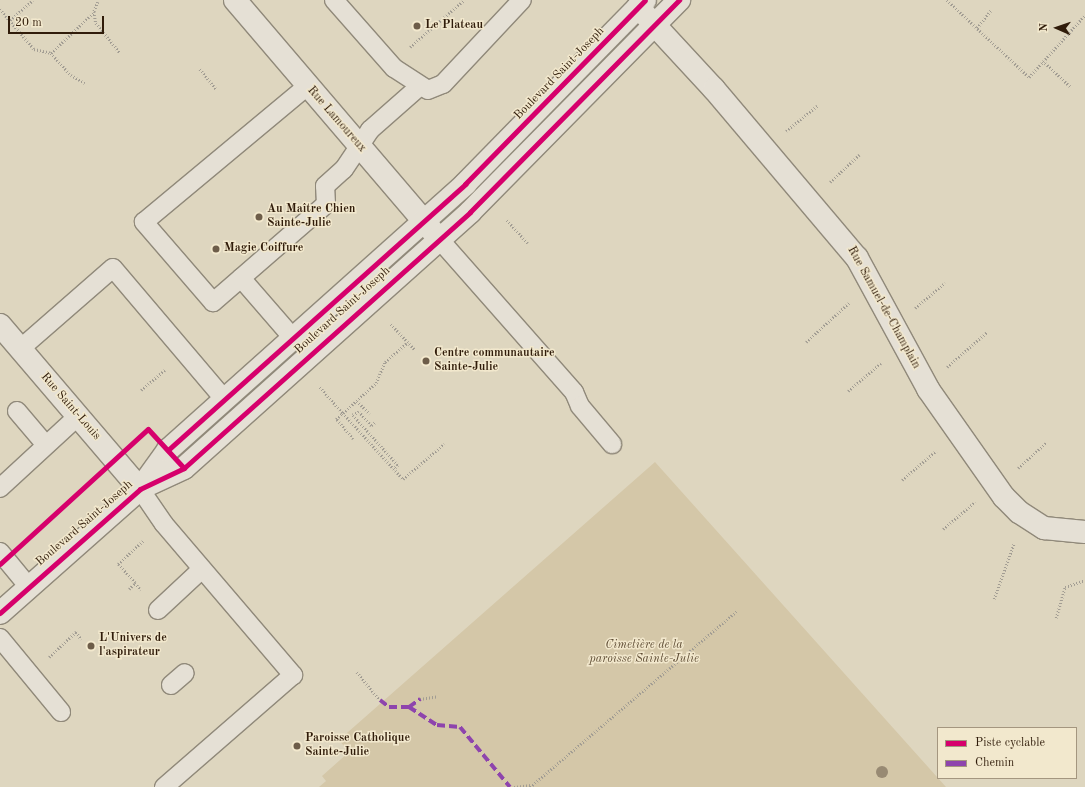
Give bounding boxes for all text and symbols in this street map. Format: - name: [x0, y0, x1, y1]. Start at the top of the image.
- scale bar: [10, 8, 106, 34]
- north arrow: [1037, 8, 1077, 48]
- text: 20 m: [15, 17, 42, 29]
- place label: Le Plateau: [425, 19, 483, 33]
- marker: Le Plateau: [412, 21, 422, 31]
- text: N: [1039, 23, 1050, 32]
- street label: Boulevard Saint-Joseph: [512, 25, 608, 123]
- street label: Rue Lamoureux: [303, 84, 369, 156]
- place label: Au Maître Chien Sainte-Julie: [267, 203, 355, 231]
- marker: Au Maître Chien Sainte-Julie: [254, 212, 264, 222]
- place label: Magie Coiffure: [224, 242, 303, 256]
- marker: Magie Coiffure: [211, 244, 221, 254]
- street label: Rue Samuel-de-Champlain: [843, 244, 923, 372]
- street label: Boulevard Saint-Joseph: [292, 264, 394, 358]
- place label: Centre communautaire Sainte-Julie: [434, 347, 555, 375]
- marker: Centre communautaire Sainte-Julie: [421, 356, 431, 366]
- street label: Rue Saint-Louis: [37, 370, 103, 444]
- street label: Boulevard Saint-Joseph: [34, 478, 136, 570]
- place label: L'Univers de l'aspirateur: [99, 632, 167, 660]
- park label: Cimetière de la paroisse Sainte-Julie: [589, 639, 699, 667]
- marker: L'Univers de l'aspirateur: [86, 641, 96, 651]
- legend: [937, 727, 1077, 779]
- place label: Paroisse Catholique Sainte-Julie: [305, 732, 410, 760]
- text: Piste cyclable: [975, 737, 1045, 749]
- marker: Paroisse Catholique Sainte-Julie: [292, 741, 302, 751]
- text: Chemin: [975, 757, 1014, 769]

